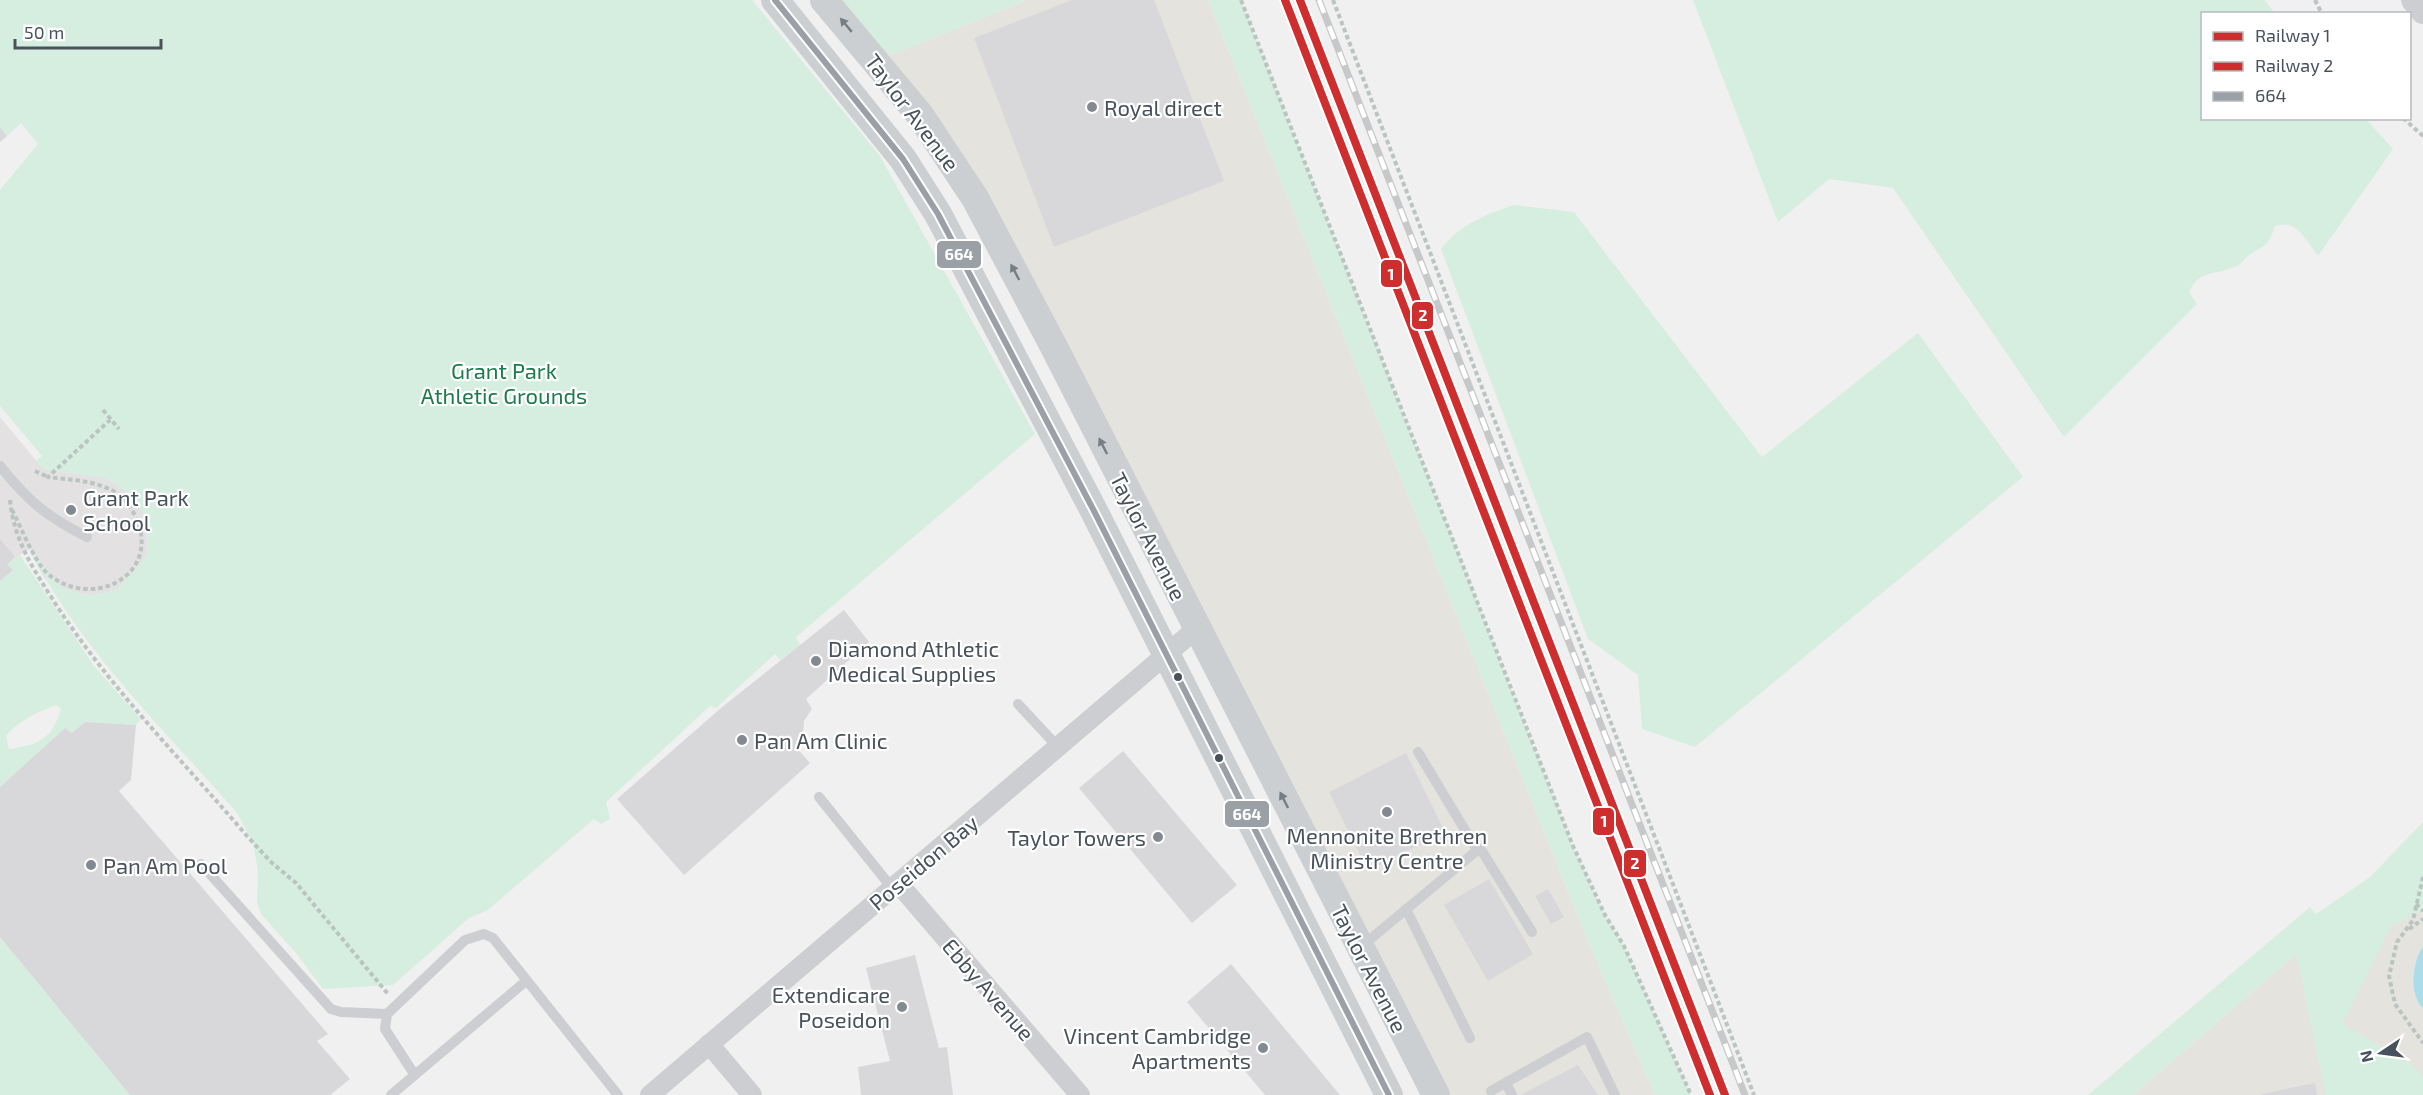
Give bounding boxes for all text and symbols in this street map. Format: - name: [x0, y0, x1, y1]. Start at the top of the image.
- scale bar: [15, 12, 160, 50]
- legend: [2201, 12, 2411, 120]
- one-way arrow: [839, 17, 852, 33]
- text: 50 m: [24, 21, 64, 43]
- text: Railway 1: [2255, 24, 2331, 46]
- street label: Taylor Avenue: [861, 48, 965, 176]
- text: Railway 2: [2255, 54, 2333, 76]
- text: 664: [2255, 84, 2287, 106]
- place label: Royal direct: [1104, 94, 1222, 120]
- marker: Royal direct: [1085, 100, 1099, 114]
- line badge: 664: [936, 240, 982, 269]
- text: 664: [944, 244, 974, 263]
- line badge: 1: [1380, 259, 1403, 288]
- one-way arrow: [1010, 263, 1020, 281]
- text: 1: [1388, 264, 1394, 283]
- line badge: 2: [1411, 301, 1434, 330]
- text: 2: [1418, 305, 1428, 324]
- park label: Grant Park Athletic Grounds: [421, 357, 587, 408]
- one-way arrow: [1099, 437, 1108, 454]
- street label: Taylor Avenue: [1106, 468, 1192, 604]
- place label: Grant Park School: [83, 484, 189, 535]
- marker: Grant Park School: [64, 503, 78, 517]
- place label: Diamond Athletic Medical Supplies: [828, 635, 999, 686]
- marker: Diamond Athletic Medical Supplies: [809, 654, 823, 668]
- unlabelled marker: [1172, 671, 1184, 683]
- place label: Pan Am Clinic: [754, 727, 888, 753]
- marker: Pan Am Clinic: [735, 733, 749, 747]
- unlabelled marker: [1213, 752, 1225, 764]
- one-way arrow: [1279, 792, 1289, 809]
- line badge: 664: [1224, 800, 1270, 828]
- text: 664: [1232, 804, 1262, 823]
- marker: Mennonite Brethren Ministry Centre: [1380, 805, 1394, 819]
- line badge: 1: [1592, 807, 1615, 836]
- street label: Poseidon Bay: [863, 809, 983, 915]
- text: 1: [1601, 811, 1607, 830]
- place label: Mennonite Brethren Ministry Centre: [1287, 822, 1487, 873]
- place label: Taylor Towers: [1007, 824, 1146, 850]
- marker: Taylor Towers: [1151, 830, 1165, 844]
- line badge: 2: [1623, 849, 1647, 878]
- place label: Pan Am Pool: [103, 852, 228, 878]
- text: 2: [1630, 853, 1640, 872]
- marker: Pan Am Pool: [84, 858, 98, 872]
- street label: Taylor Avenue: [1327, 900, 1413, 1036]
- street label: Ebby Avenue: [938, 933, 1040, 1045]
- place label: Extendicare Poseidon: [772, 981, 890, 1032]
- marker: Extendicare Poseidon: [895, 1000, 909, 1014]
- place label: Vincent Cambridge Apartments: [1064, 1022, 1251, 1073]
- north arrow: [2351, 1023, 2411, 1083]
- marker: Vincent Cambridge Apartments: [1256, 1041, 1270, 1055]
- text: N: [2355, 1049, 2376, 1064]

